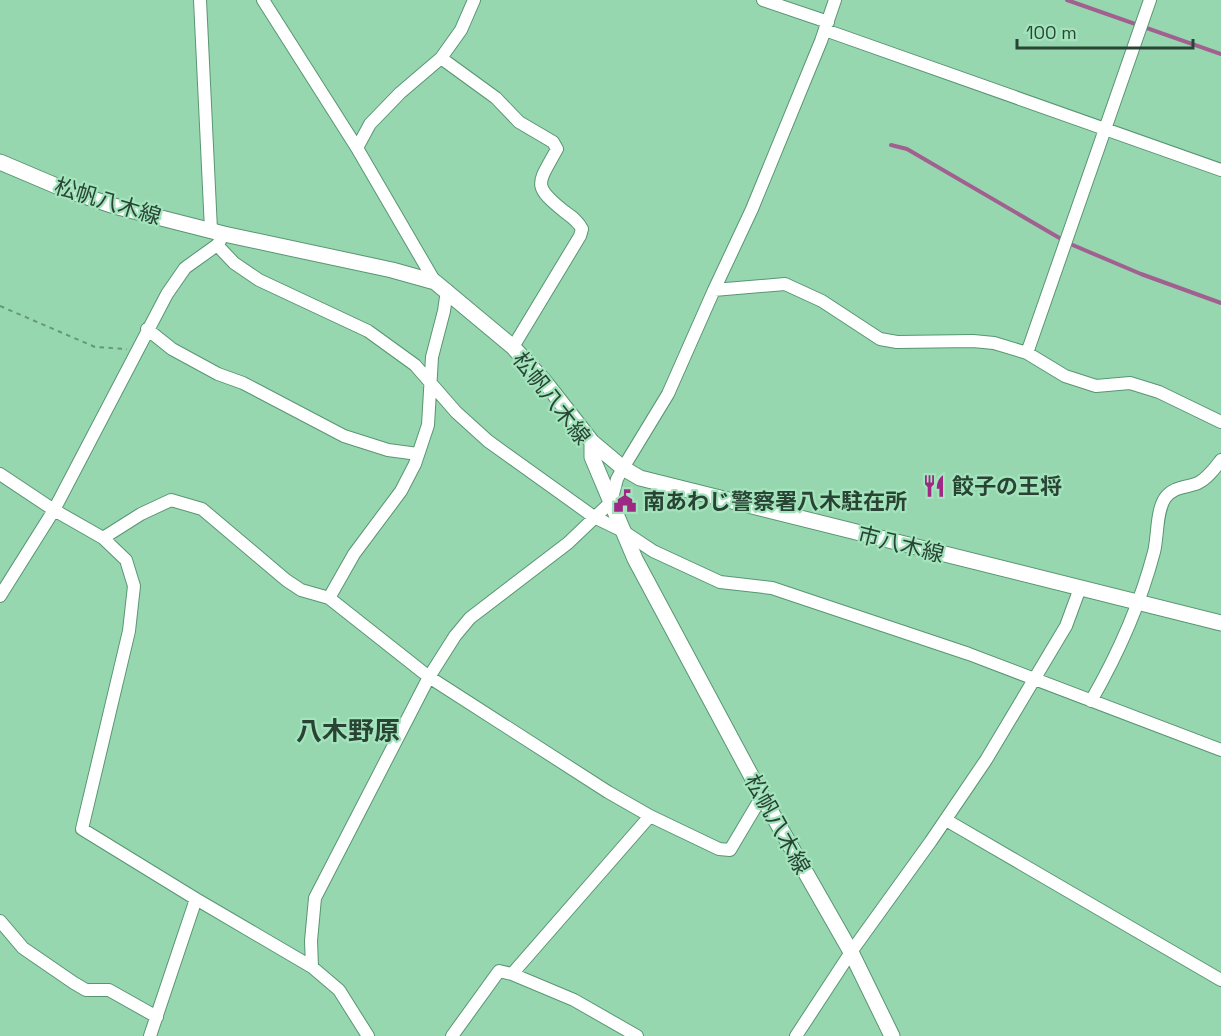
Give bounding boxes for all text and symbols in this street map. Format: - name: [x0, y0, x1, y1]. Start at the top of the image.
- scale bar: [1017, 12, 1192, 50]
- text: 100 m: [1026, 21, 1077, 44]
- street label: 松帆八木線: [51, 172, 165, 230]
- street label: 松帆八木線: [507, 346, 597, 450]
- place label: 餃子の王将: [952, 472, 1062, 500]
- restaurant icon: 餃子の王将: [921, 473, 947, 499]
- place label: 南あわじ警察署八木駐在所: [643, 487, 907, 515]
- public building icon: 南あわじ警察署八木駐在所: [612, 488, 638, 514]
- street label: 市八木線: [855, 520, 947, 568]
- district label: 八木野原: [296, 714, 400, 748]
- street label: 松帆八木線: [739, 769, 817, 879]

